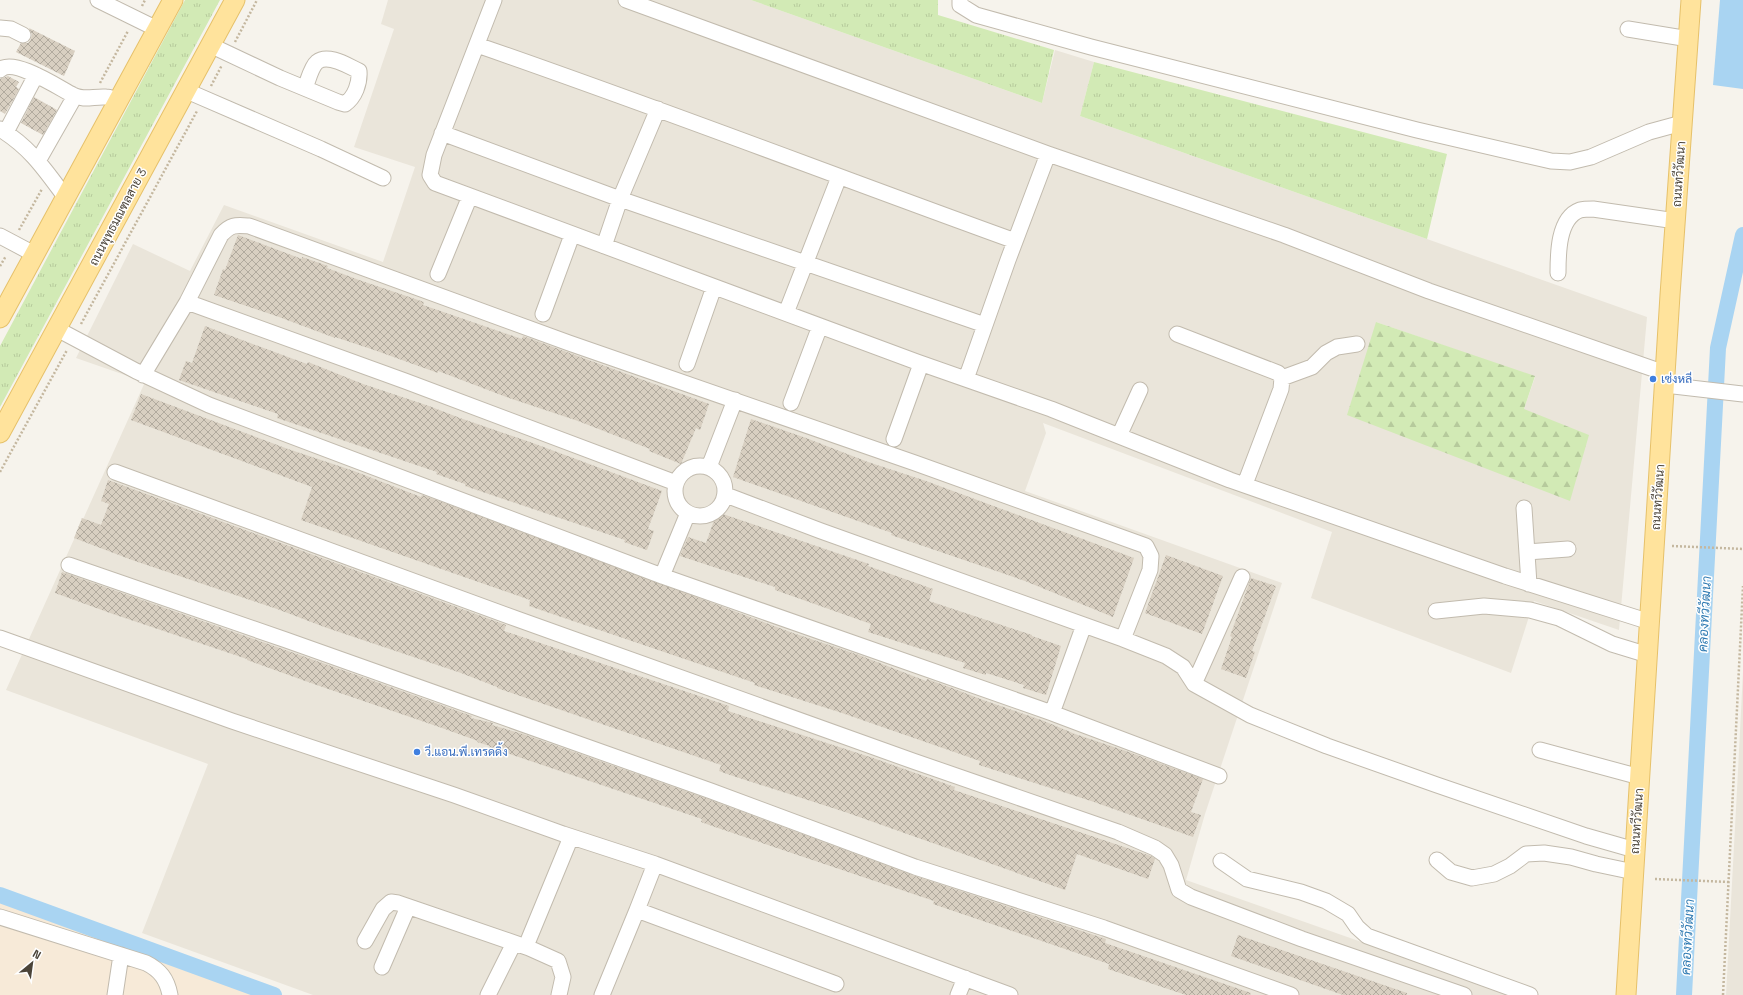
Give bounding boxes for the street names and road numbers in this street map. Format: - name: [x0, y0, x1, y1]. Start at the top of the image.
- street label: ถนนทวีวัฒนา: [1669, 141, 1689, 207]
- street label: ถนนพุทธมณฑลสาย 3: [86, 166, 151, 269]
- street label: ถนนทวีวัฒนา: [1648, 464, 1668, 530]
- street label: ถนนทวีวัฒนา: [1627, 788, 1647, 854]

